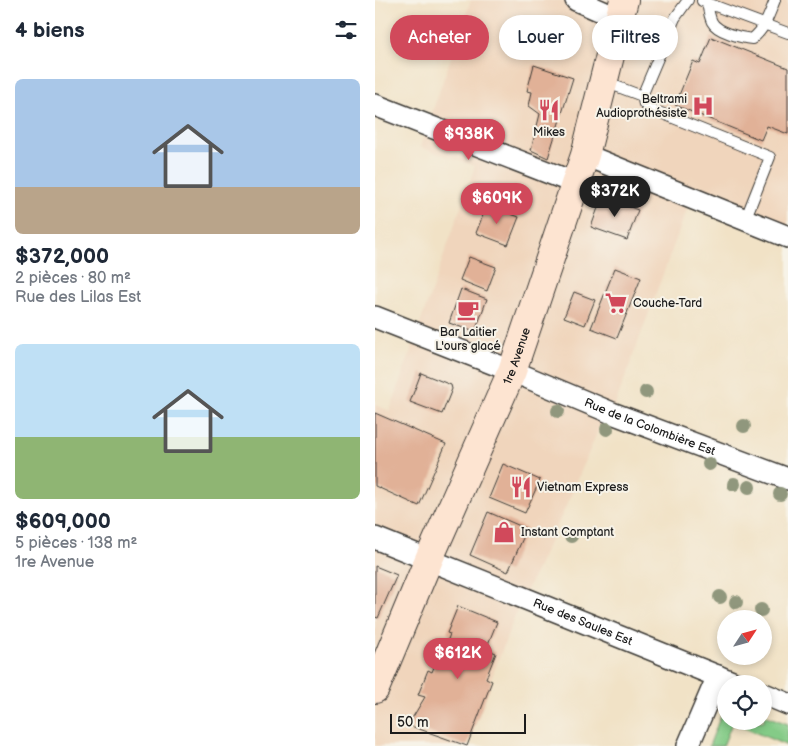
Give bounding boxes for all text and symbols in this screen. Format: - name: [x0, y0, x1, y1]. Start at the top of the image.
- chip: Acheter: [390, 15, 489, 60]
- chip: Louer: [499, 15, 582, 60]
- chip: Filtres: [592, 15, 678, 60]
- icon: filters: [332, 16, 360, 44]
- text: 4 biens: [15, 18, 85, 43]
- place label: Beltrami Audioprothésiste: [596, 92, 687, 121]
- hospital icon: Beltrami Audioprothésiste: [690, 93, 716, 119]
- restaurant icon: Mikes: [536, 97, 562, 123]
- icon: home: [143, 111, 233, 201]
- pin: $938K: [434, 119, 504, 161]
- text: $938K: [444, 125, 494, 144]
- place label: Mikes: [533, 125, 565, 140]
- pin: $372K: [580, 176, 650, 218]
- pin: $609K: [462, 182, 532, 225]
- text: $372K: [590, 182, 640, 201]
- text: $609K: [472, 189, 522, 208]
- text: $372,000: [15, 244, 109, 269]
- text: 2 pièces · 80 m²: [15, 269, 131, 288]
- text: Rue des Lilas Est: [15, 288, 141, 307]
- supermarket icon: Couche-Tard: [603, 290, 629, 316]
- place label: Couche-Tard: [633, 296, 702, 311]
- cafe icon: Bar Laitier L'ours glacé: [455, 297, 481, 323]
- place label: Bar Laitier L'ours glacé: [435, 325, 501, 354]
- street label: 1re Avenue: [500, 326, 534, 387]
- icon: home: [143, 376, 233, 466]
- street label: Rue de la Colombière Est: [582, 395, 718, 459]
- restaurant icon: Vietnam Express: [508, 474, 534, 500]
- place label: Vietnam Express: [537, 480, 628, 495]
- text: $609,000: [15, 509, 111, 534]
- shop icon: Instant Comptant: [491, 519, 517, 545]
- place label: Instant Comptant: [521, 525, 614, 540]
- text: 5 pièces · 138 m²: [15, 534, 137, 553]
- text: 1re Avenue: [15, 553, 94, 572]
- street label: Rue des Saules Est: [531, 596, 635, 649]
- north arrow: [717, 610, 773, 665]
- map controls: [717, 610, 772, 730]
- pin: $612K: [423, 638, 493, 680]
- text: $612K: [434, 644, 482, 663]
- button: locate: [717, 675, 772, 730]
- scale bar: [390, 711, 526, 734]
- text: 50 m: [397, 714, 429, 731]

